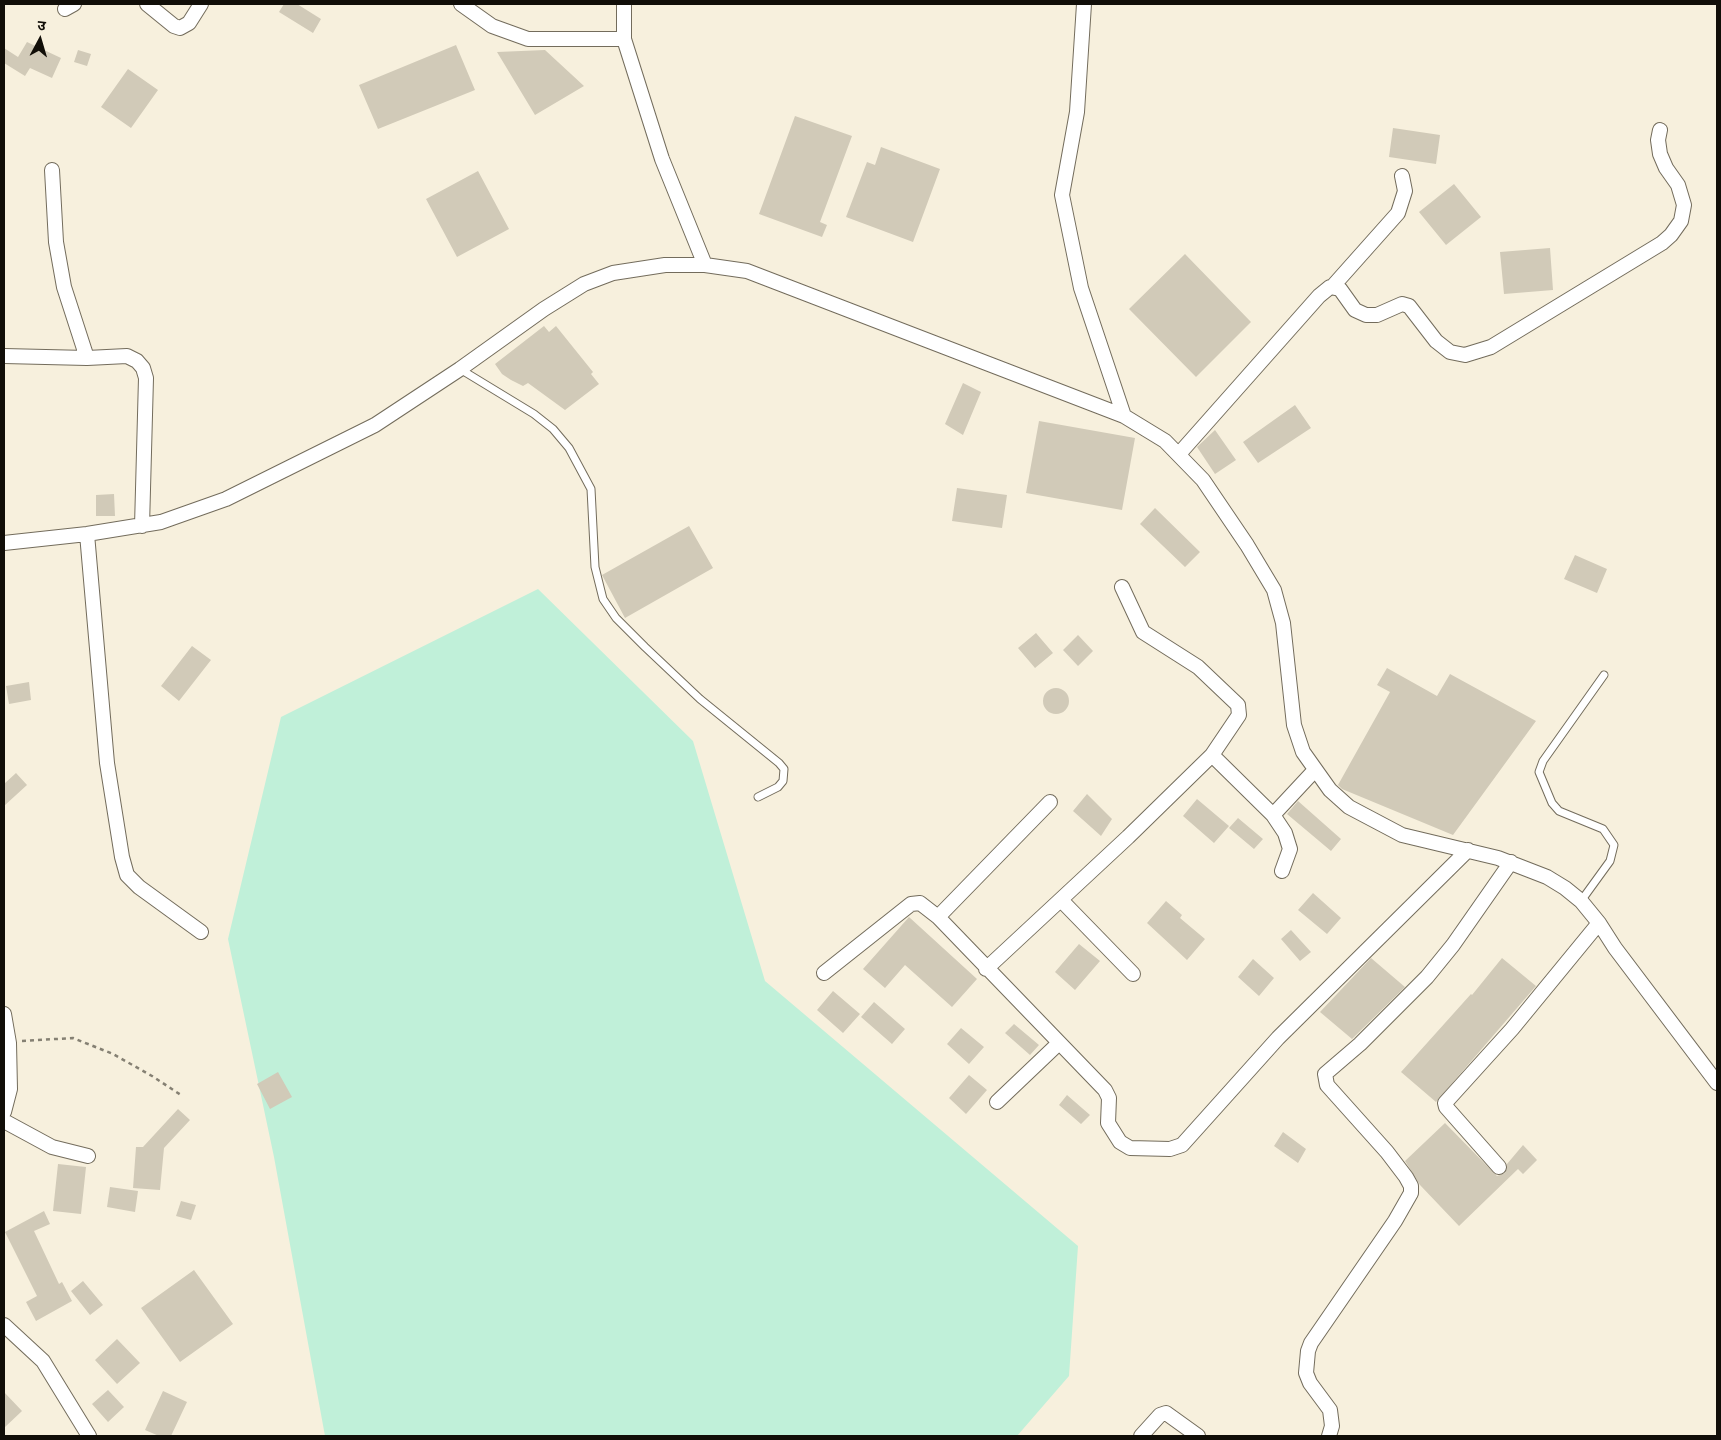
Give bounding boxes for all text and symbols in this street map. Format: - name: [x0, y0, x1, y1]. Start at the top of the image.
- north arrow: [15, 15, 65, 65]
- text: उ: [37, 16, 47, 34]

